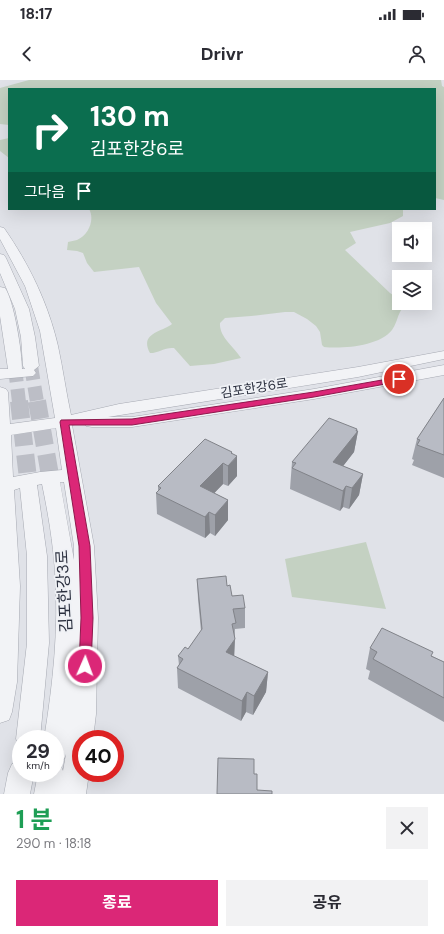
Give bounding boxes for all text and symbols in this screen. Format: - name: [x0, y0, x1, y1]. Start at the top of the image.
- text: 18:17: [20, 4, 52, 24]
- text: Drivr: [201, 42, 243, 66]
- icon: back: [16, 43, 38, 65]
- icon: person: [406, 43, 428, 65]
- text: 130 m: [90, 98, 170, 135]
- icon: right: [24, 104, 76, 156]
- text: 김포한강6로: [90, 137, 184, 161]
- icon: arrive: [73, 180, 95, 202]
- text: 그다음: [24, 182, 65, 202]
- map controls: [392, 222, 432, 310]
- button: sound: [392, 222, 432, 262]
- button: layers: [392, 270, 432, 310]
- pin: [382, 362, 416, 396]
- icon: arrive: [388, 368, 410, 390]
- street label: 김포한강6로: [219, 374, 289, 402]
- street label: 김포한강3로: [51, 549, 77, 633]
- position arrow: [64, 645, 106, 687]
- speed limit sign: 40: [72, 730, 124, 782]
- text: 29: [26, 738, 50, 764]
- text: km/h: [26, 759, 50, 772]
- text: 1 분: [16, 804, 52, 835]
- button: close: [386, 807, 428, 849]
- text: 290 m · 18:18: [16, 835, 92, 852]
- button: 종료: [16, 880, 218, 926]
- button: 공유: [226, 880, 428, 926]

